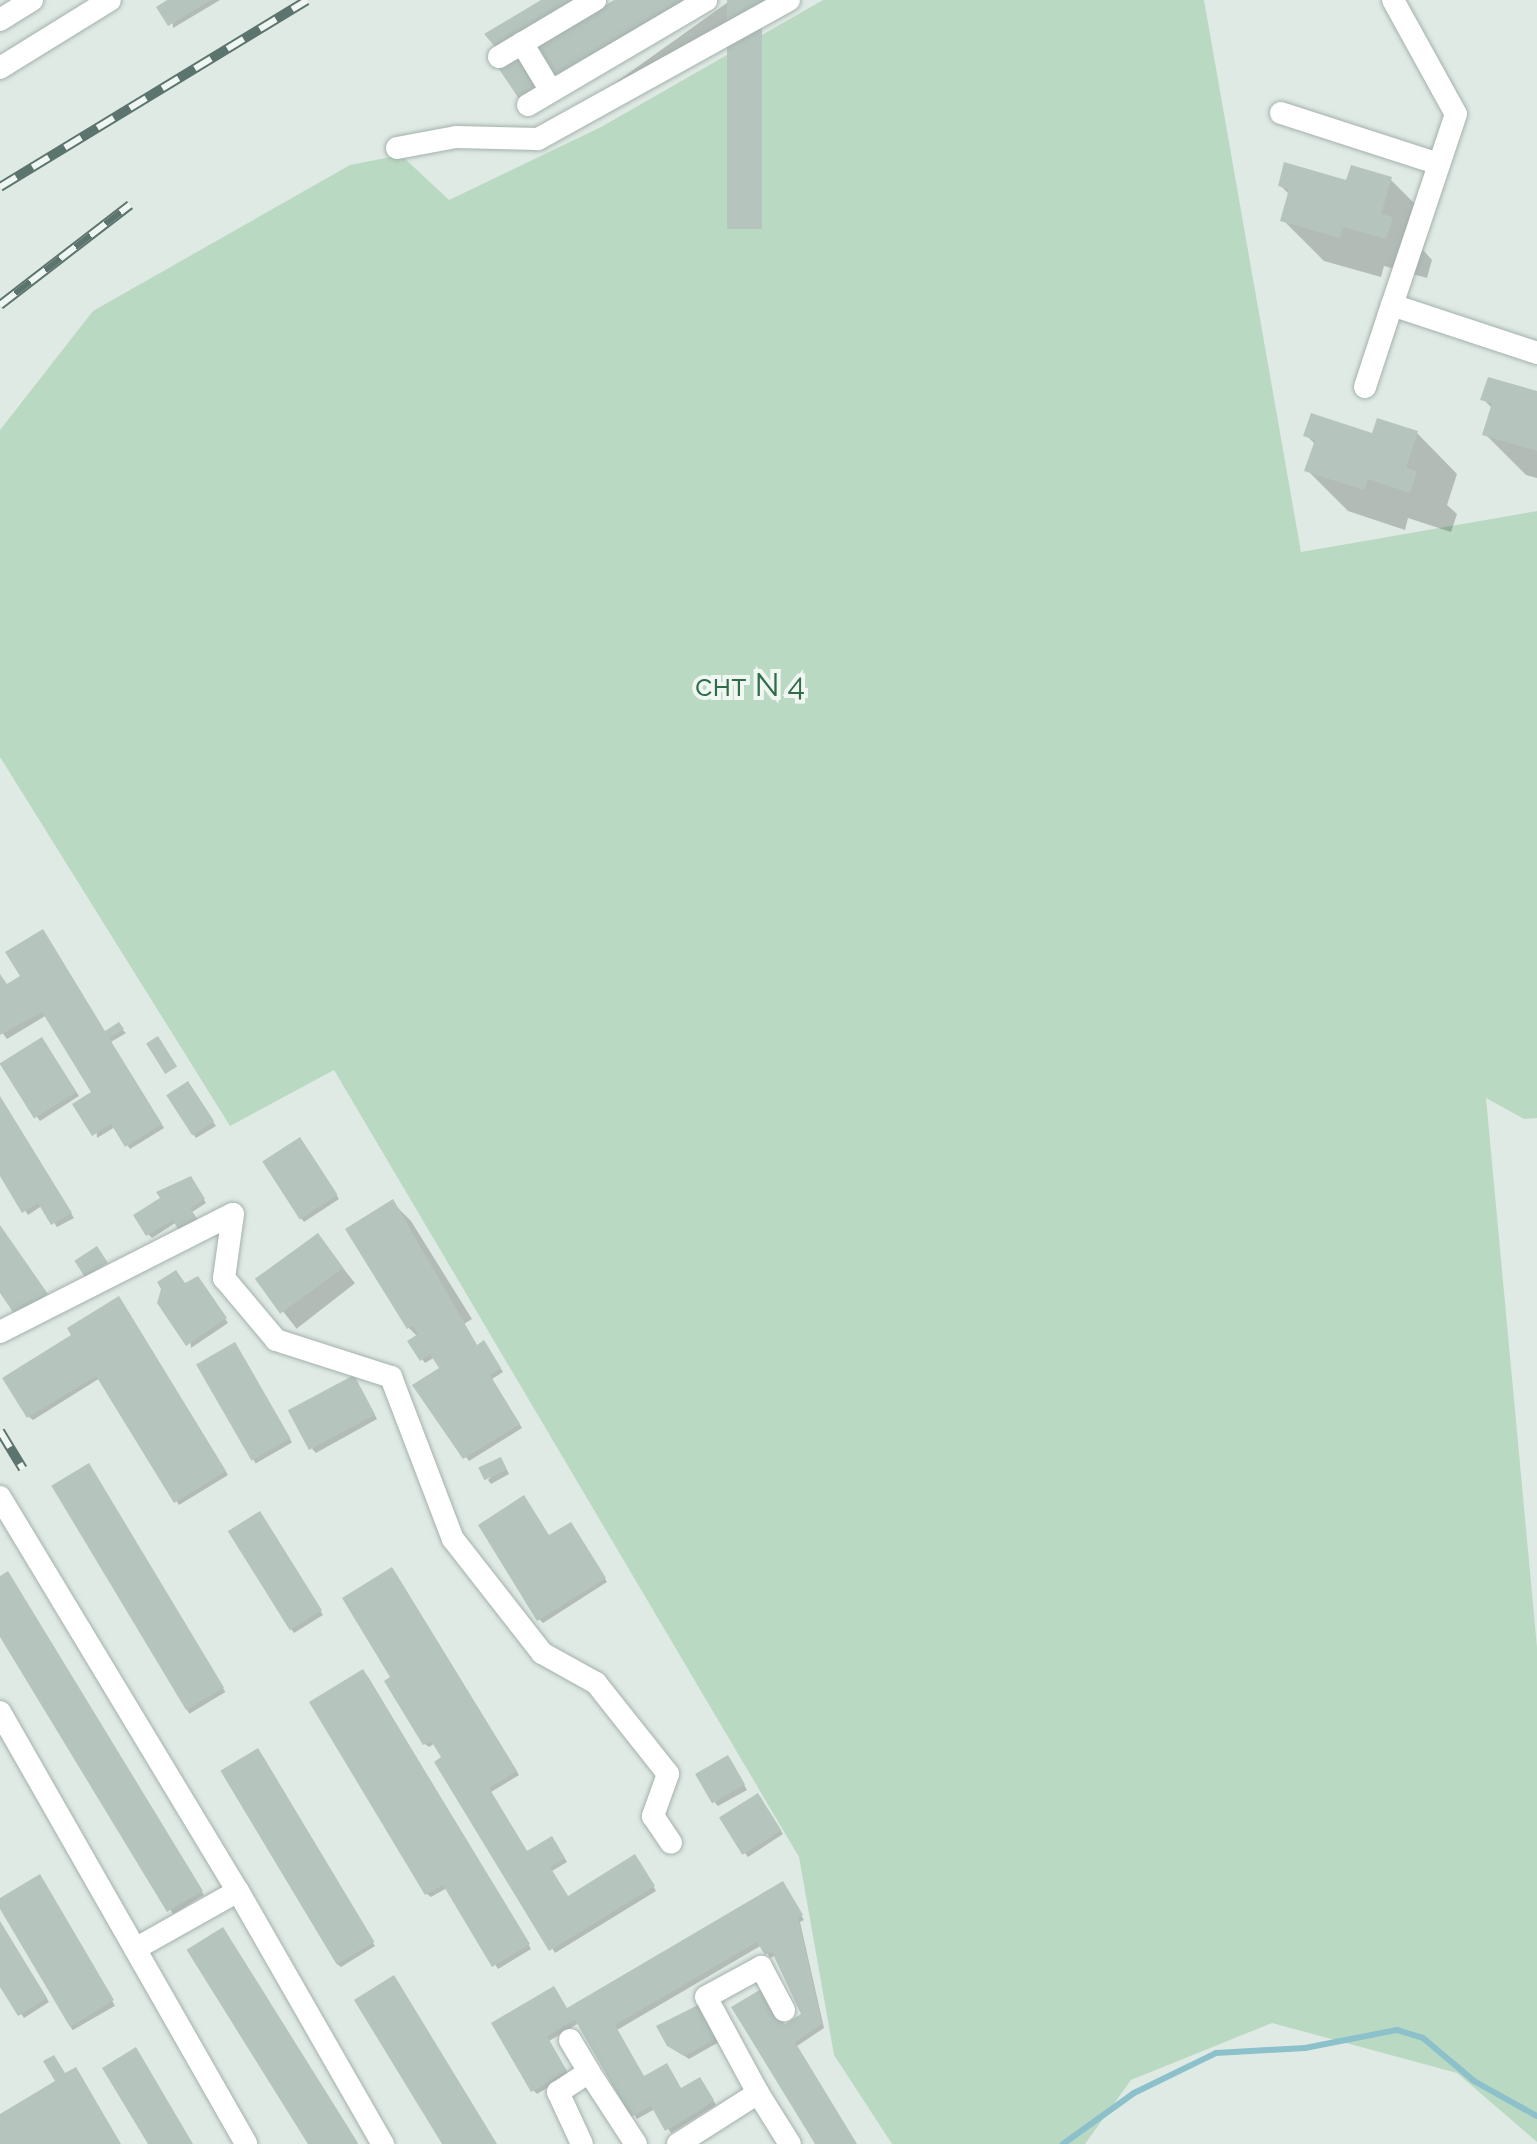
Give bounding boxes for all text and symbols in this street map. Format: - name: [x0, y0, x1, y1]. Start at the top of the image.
- park label: снт N 4: [695, 666, 805, 704]

